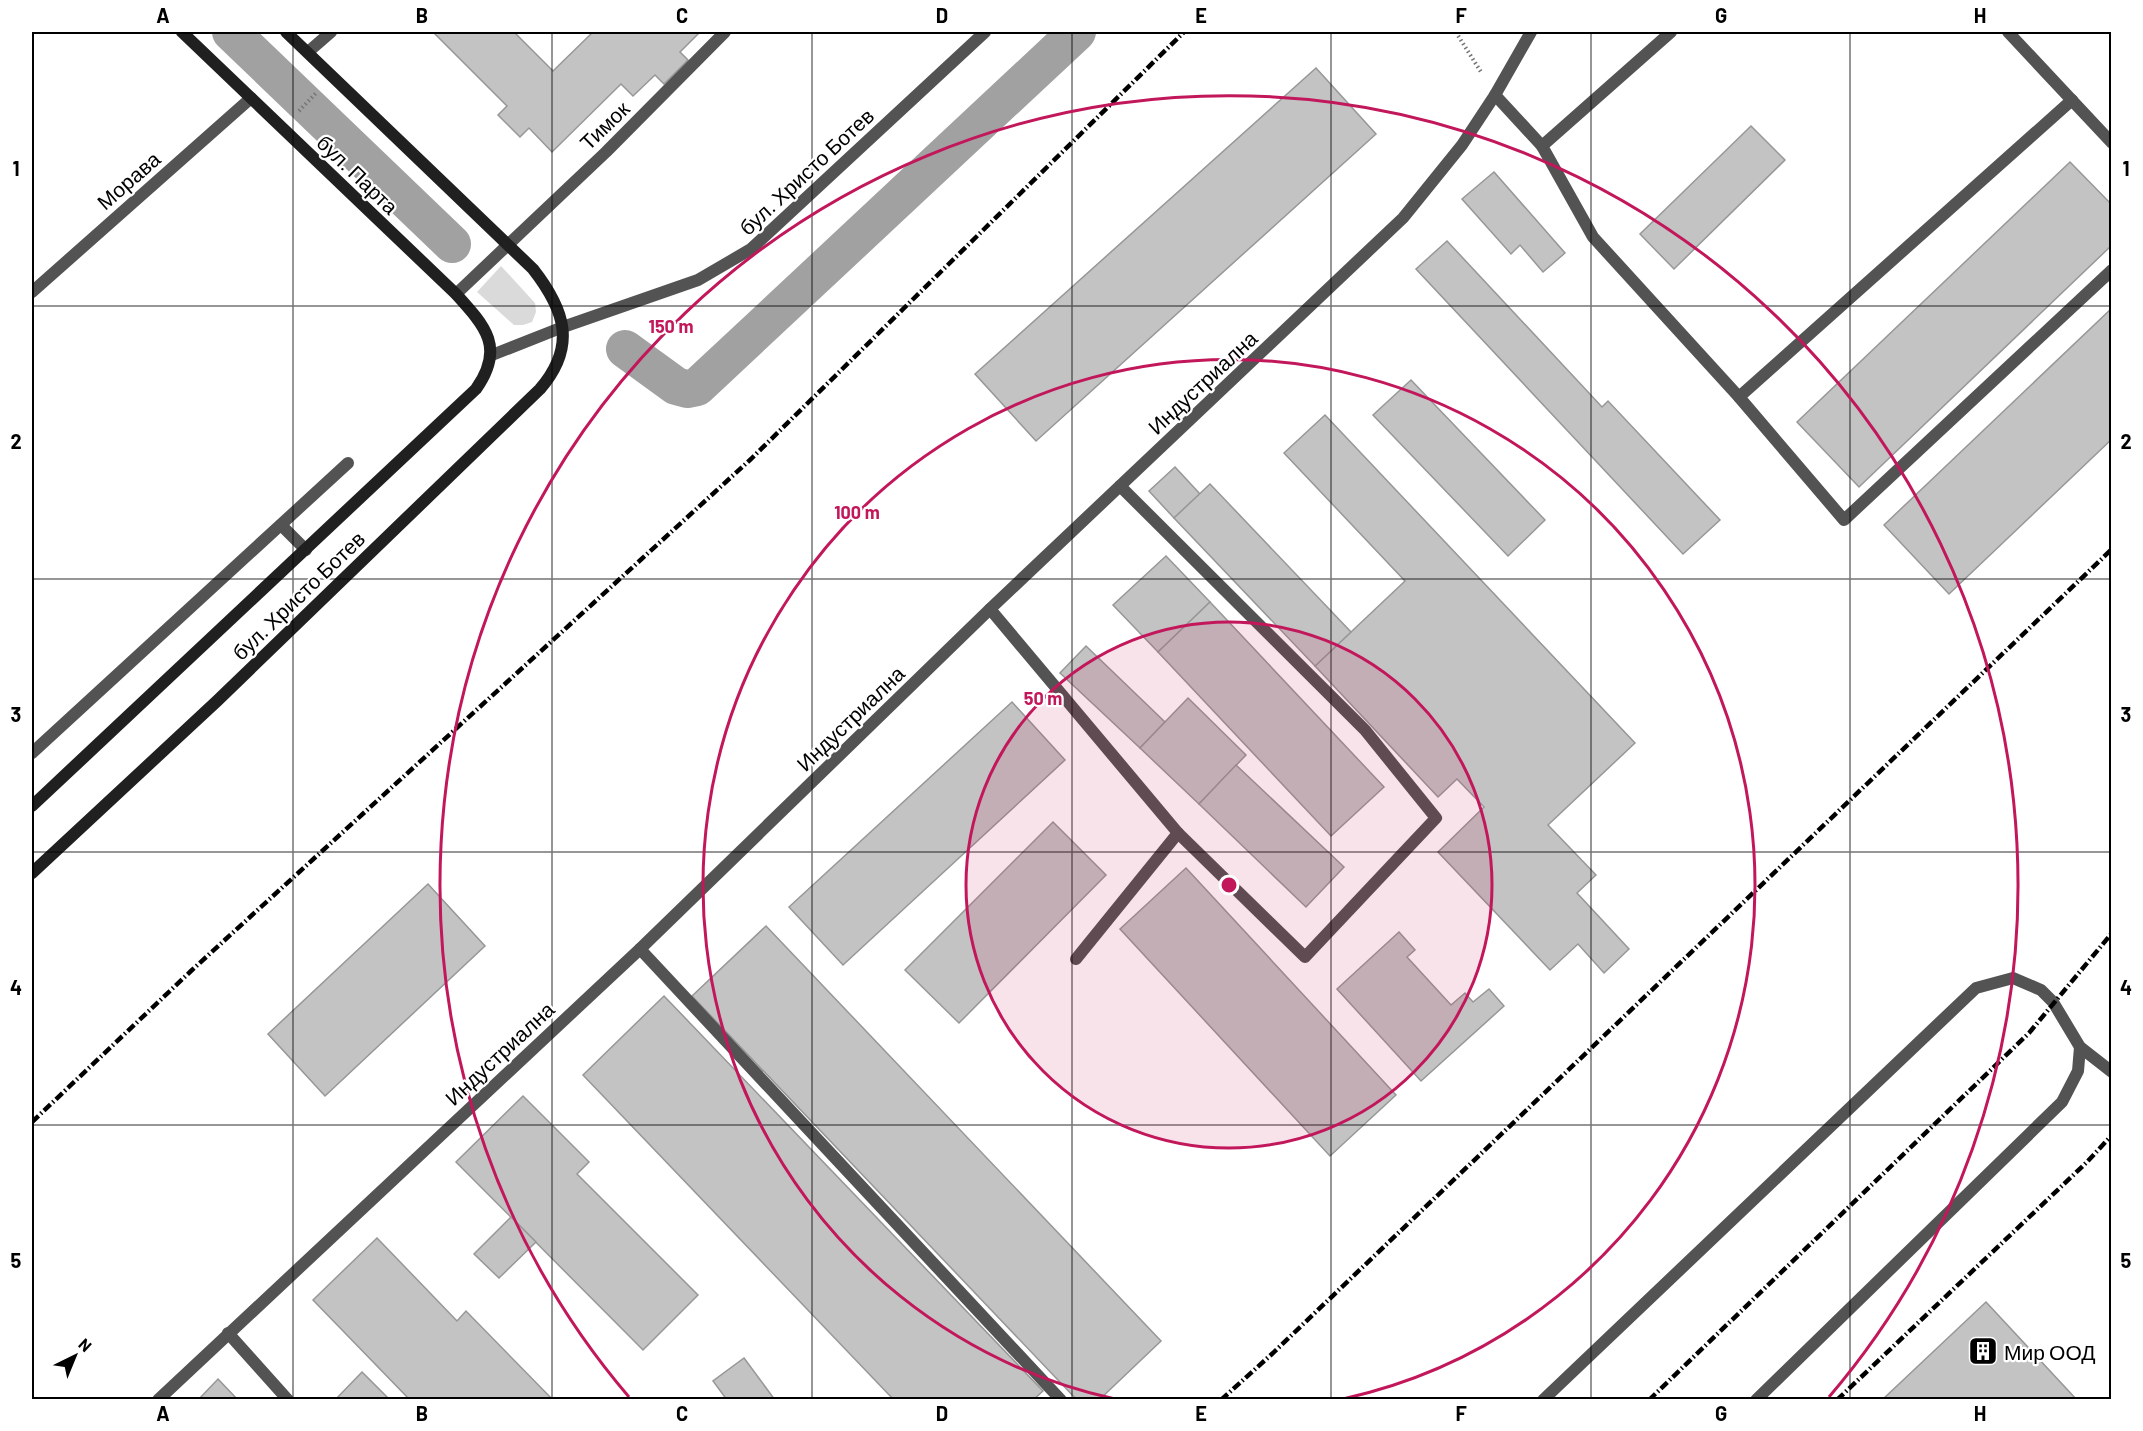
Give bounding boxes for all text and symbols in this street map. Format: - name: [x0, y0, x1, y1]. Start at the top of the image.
- text: A: [156, 3, 170, 27]
- text: B: [416, 3, 428, 27]
- text: C: [676, 3, 688, 27]
- text: D: [936, 3, 948, 27]
- text: E: [1195, 3, 1207, 27]
- text: F: [1455, 3, 1467, 27]
- text: G: [1715, 3, 1727, 27]
- text: H: [1974, 3, 1986, 27]
- street label: Тимок: [574, 95, 634, 154]
- street label: бул. Христо Ботев: [734, 102, 878, 240]
- street label: бул. Парта: [312, 129, 404, 219]
- street label: Морава: [91, 146, 165, 214]
- text: 1: [12, 156, 20, 180]
- text: 1: [2122, 156, 2130, 180]
- text: 150 m: [649, 315, 693, 337]
- street label: Индустриална: [1142, 325, 1262, 439]
- text: 2: [10, 429, 22, 453]
- text: 2: [2120, 429, 2132, 453]
- text: 100 m: [834, 501, 880, 523]
- street label: бул. Христо Ботев: [227, 525, 369, 665]
- street label: Индустриална: [791, 660, 909, 776]
- text: 50 m: [1024, 687, 1062, 709]
- text: 3: [11, 702, 21, 726]
- text: 3: [2121, 702, 2131, 726]
- centre of rings: [1219, 875, 1239, 895]
- text: 4: [10, 975, 22, 999]
- text: 4: [2120, 975, 2132, 999]
- street label: Индустриална: [439, 996, 559, 1110]
- text: 5: [11, 1248, 22, 1272]
- text: 5: [2121, 1248, 2132, 1272]
- north arrow: [45, 1326, 105, 1386]
- text: N: [75, 1334, 96, 1355]
- building icon: Мир ООД: [1967, 1335, 1999, 1367]
- place label: Мир ООД: [2004, 1339, 2096, 1364]
- text: A: [156, 1401, 170, 1425]
- text: B: [416, 1401, 428, 1425]
- text: C: [676, 1401, 688, 1425]
- text: D: [936, 1401, 948, 1425]
- text: E: [1195, 1401, 1207, 1425]
- text: F: [1455, 1401, 1467, 1425]
- text: G: [1715, 1401, 1727, 1425]
- text: H: [1974, 1401, 1986, 1425]

